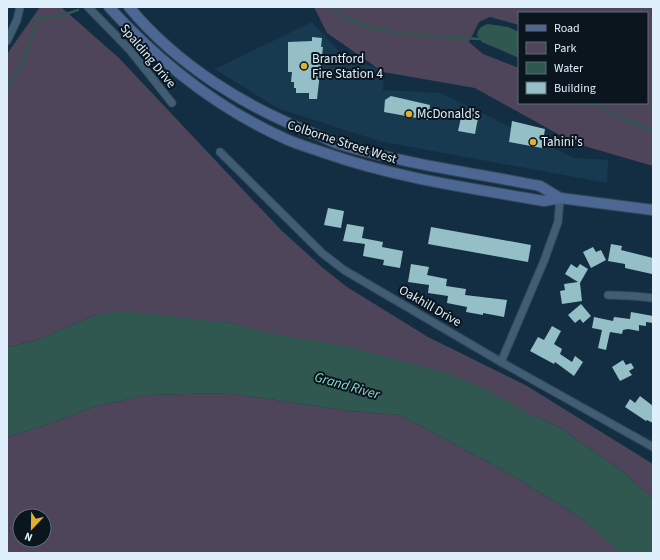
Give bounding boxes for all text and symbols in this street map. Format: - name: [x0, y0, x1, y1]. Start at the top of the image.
- legend: [518, 12, 648, 104]
- street label: Spalding Drive: [116, 20, 180, 92]
- text: Road: [554, 20, 580, 37]
- text: Park: [554, 40, 576, 57]
- place label: Brantford Fire Station 4: [312, 50, 384, 83]
- text: Water: [554, 60, 584, 77]
- marker: Brantford Fire Station 4: [299, 61, 309, 71]
- text: Building: [554, 80, 596, 97]
- place label: McDonald's: [417, 105, 481, 123]
- marker: McDonald's: [404, 109, 414, 119]
- street label: Colborne Street West: [285, 116, 400, 168]
- place label: Tahini's: [541, 133, 583, 151]
- marker: Tahini's: [528, 137, 538, 147]
- street label: Oakhill Drive: [395, 281, 465, 331]
- water label: Grand River: [312, 367, 383, 405]
- north arrow: [12, 508, 52, 548]
- text: N: [22, 528, 35, 545]

